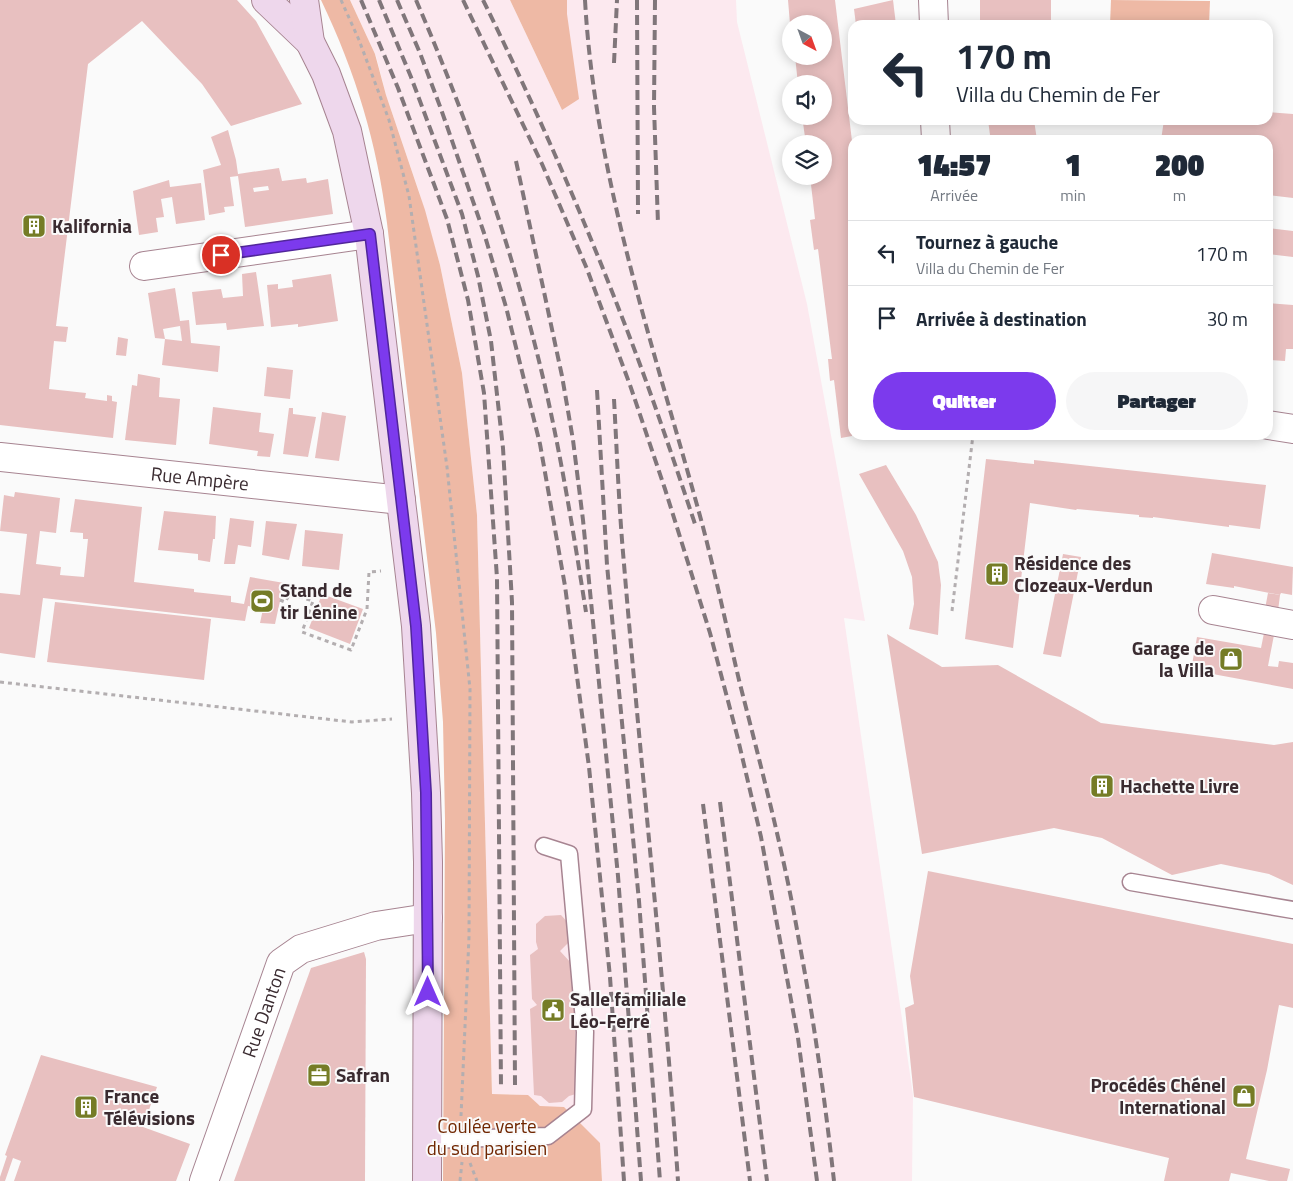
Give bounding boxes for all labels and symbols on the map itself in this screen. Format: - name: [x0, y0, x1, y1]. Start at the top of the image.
- north arrow: [782, 15, 832, 65]
- place label: Kalifornia: [52, 211, 132, 240]
- building icon: Kalifornia: [21, 213, 47, 239]
- pin: [200, 234, 242, 276]
- street label: Rue Ampère: [149, 458, 250, 498]
- place label: Résidence des Clozeaux-Verdun: [1014, 548, 1153, 599]
- building icon: Résidence des Clozeaux-Verdun: [984, 561, 1010, 587]
- place label: Stand de tir Lénine: [280, 575, 358, 626]
- sports icon: Stand de tir Lénine: [249, 588, 275, 614]
- place label: Garage de la Villa: [1132, 633, 1214, 684]
- shop icon: Garage de la Villa: [1218, 646, 1244, 672]
- place label: Hachette Livre: [1120, 771, 1239, 800]
- building icon: Hachette Livre: [1089, 773, 1115, 799]
- street label: Rue Danton: [234, 963, 293, 1061]
- position arrow: [401, 965, 453, 1017]
- place label: Salle familiale Léo-Ferré: [570, 984, 686, 1035]
- public building icon: Salle familiale Léo-Ferré: [540, 997, 566, 1023]
- place label: Safran: [336, 1060, 390, 1089]
- office icon: Safran: [306, 1062, 332, 1088]
- place label: Procédés Chénel International: [1090, 1070, 1226, 1121]
- place label: France Télévisions: [104, 1081, 195, 1132]
- shop icon: Procédés Chénel International: [1231, 1083, 1257, 1109]
- building icon: France Télévisions: [73, 1094, 99, 1120]
- park label: Coulée verte du sud parisien: [427, 1111, 547, 1162]

